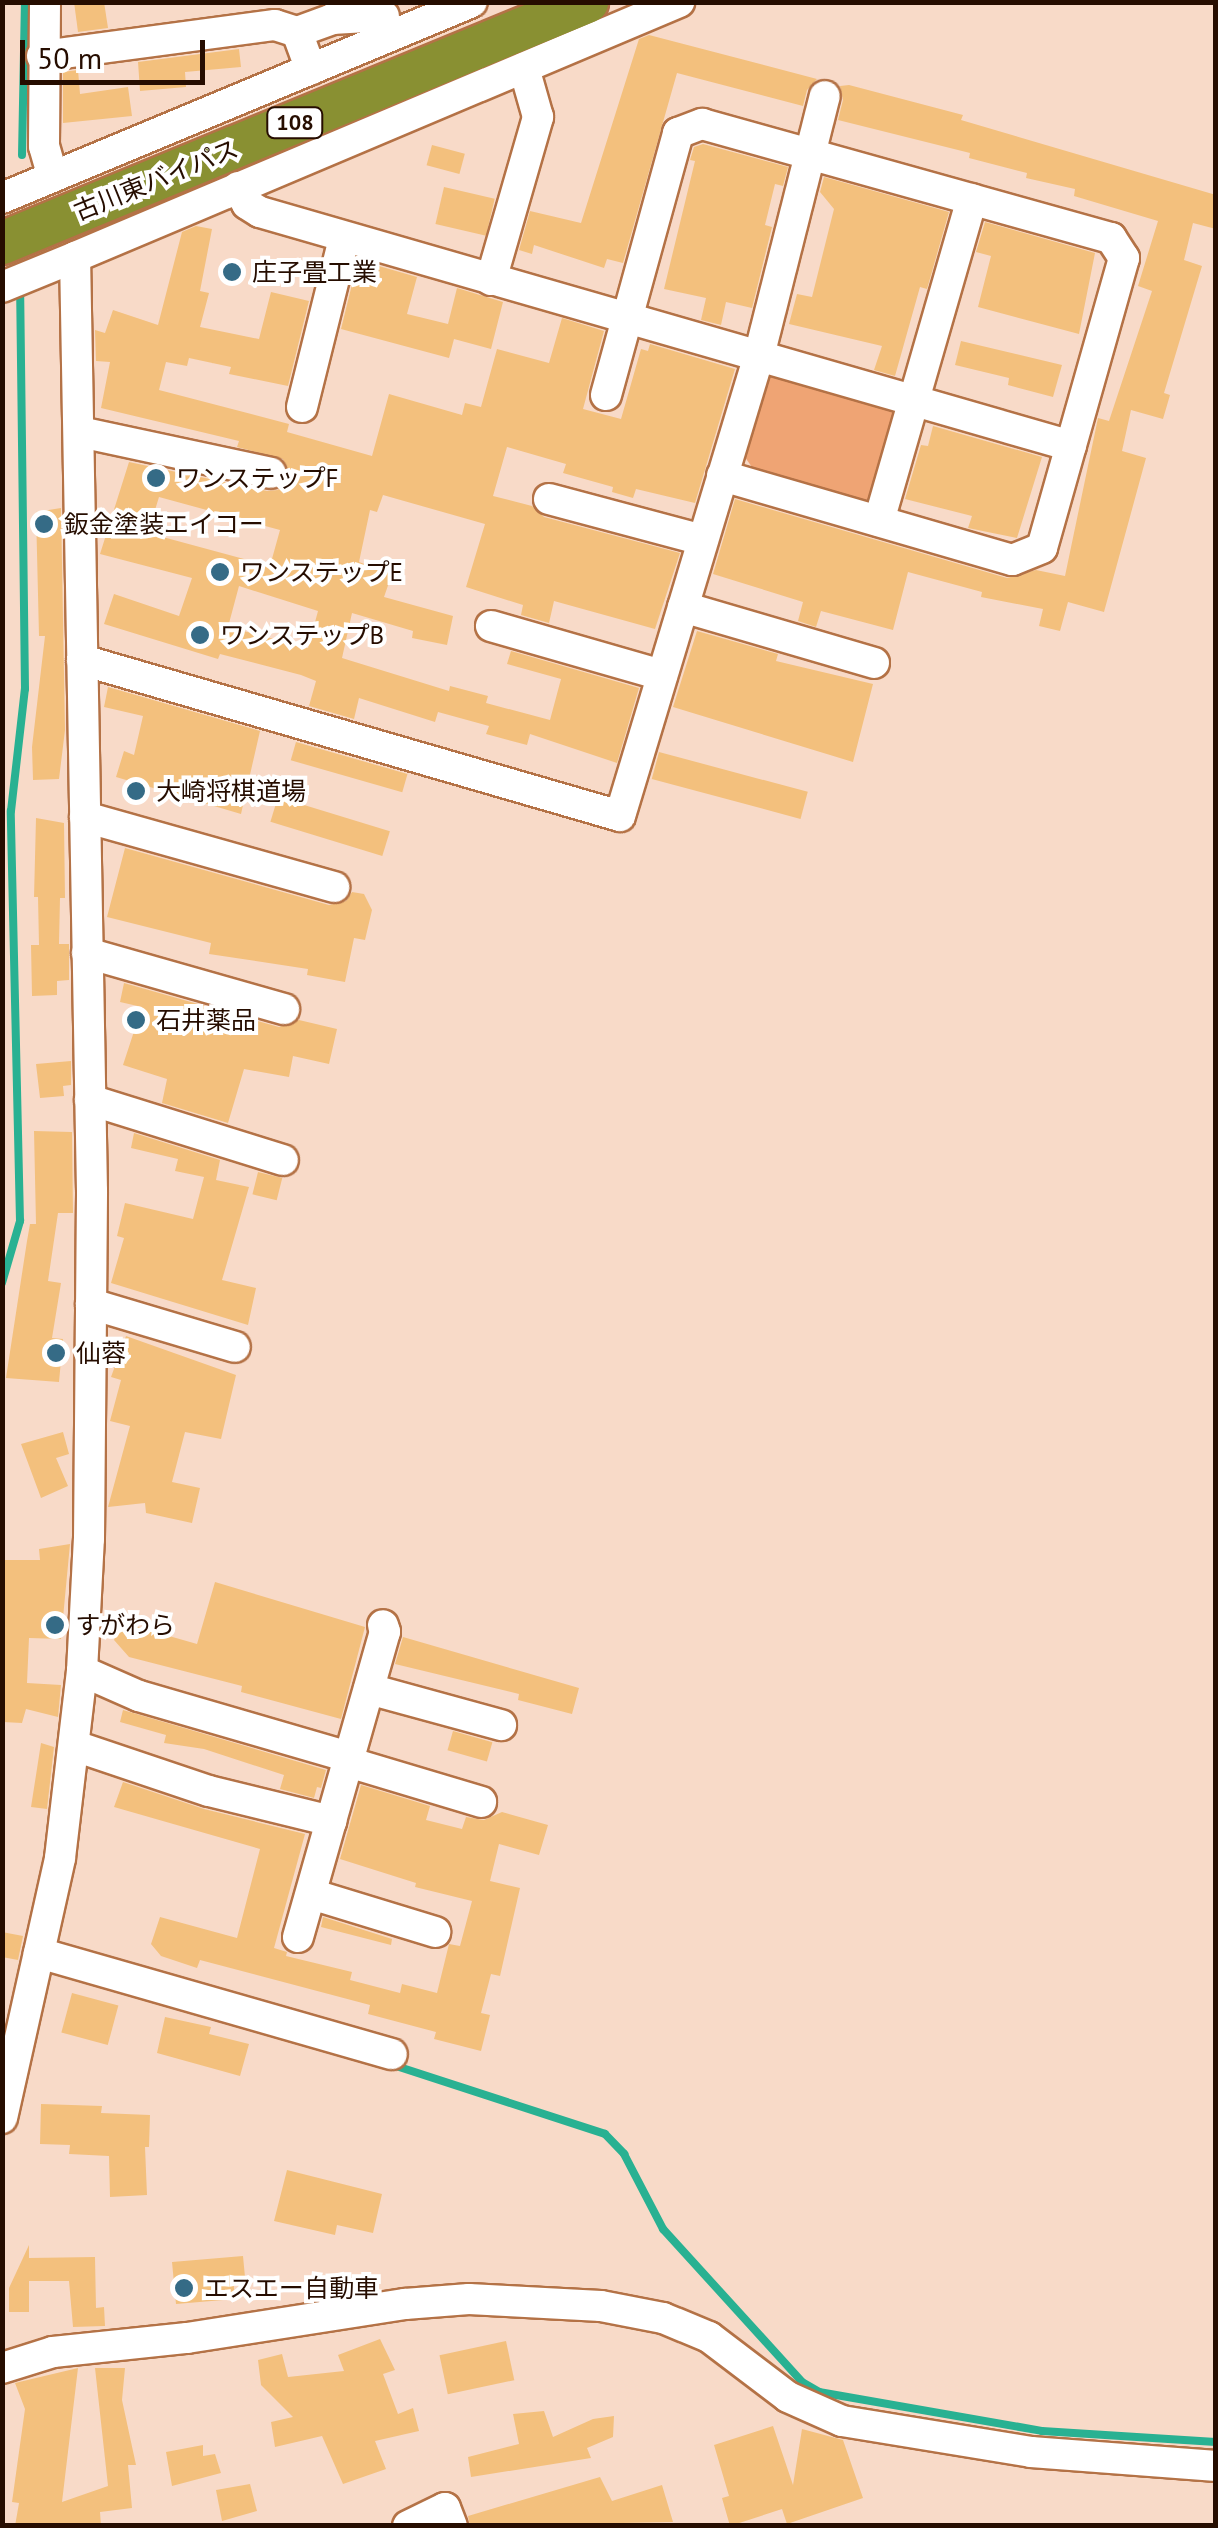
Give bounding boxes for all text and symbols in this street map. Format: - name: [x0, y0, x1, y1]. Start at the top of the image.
- scale bar: [25, 20, 210, 82]
- text: 50 m: [37, 38, 102, 77]
- road number: 108: [265, 106, 325, 140]
- street label: 古川東バイパス: [69, 133, 243, 227]
- place label: 庄子畳工業: [252, 257, 377, 287]
- marker: 庄子畳工業: [221, 261, 243, 283]
- place label: ワンステップF: [176, 463, 339, 493]
- marker: ワンステップF: [145, 467, 167, 489]
- place label: 鈑金塗装エイコー: [64, 509, 264, 539]
- marker: 鈑金塗装エイコー: [33, 513, 55, 535]
- place label: ワンステップE: [240, 557, 403, 587]
- marker: ワンステップE: [209, 561, 231, 583]
- place label: ワンステップB: [220, 620, 385, 650]
- marker: ワンステップB: [189, 624, 211, 646]
- place label: 大崎将棋道場: [156, 776, 306, 806]
- marker: 大崎将棋道場: [125, 780, 147, 802]
- place label: 石井薬品: [156, 1005, 256, 1035]
- marker: 石井薬品: [125, 1009, 147, 1031]
- place label: 仙蓉: [76, 1338, 126, 1368]
- marker: 仙蓉: [45, 1342, 67, 1364]
- place label: すがわら: [75, 1610, 175, 1640]
- marker: すがわら: [44, 1614, 66, 1636]
- place label: エスエー自動車: [204, 2273, 379, 2303]
- marker: エスエー自動車: [173, 2277, 195, 2299]

